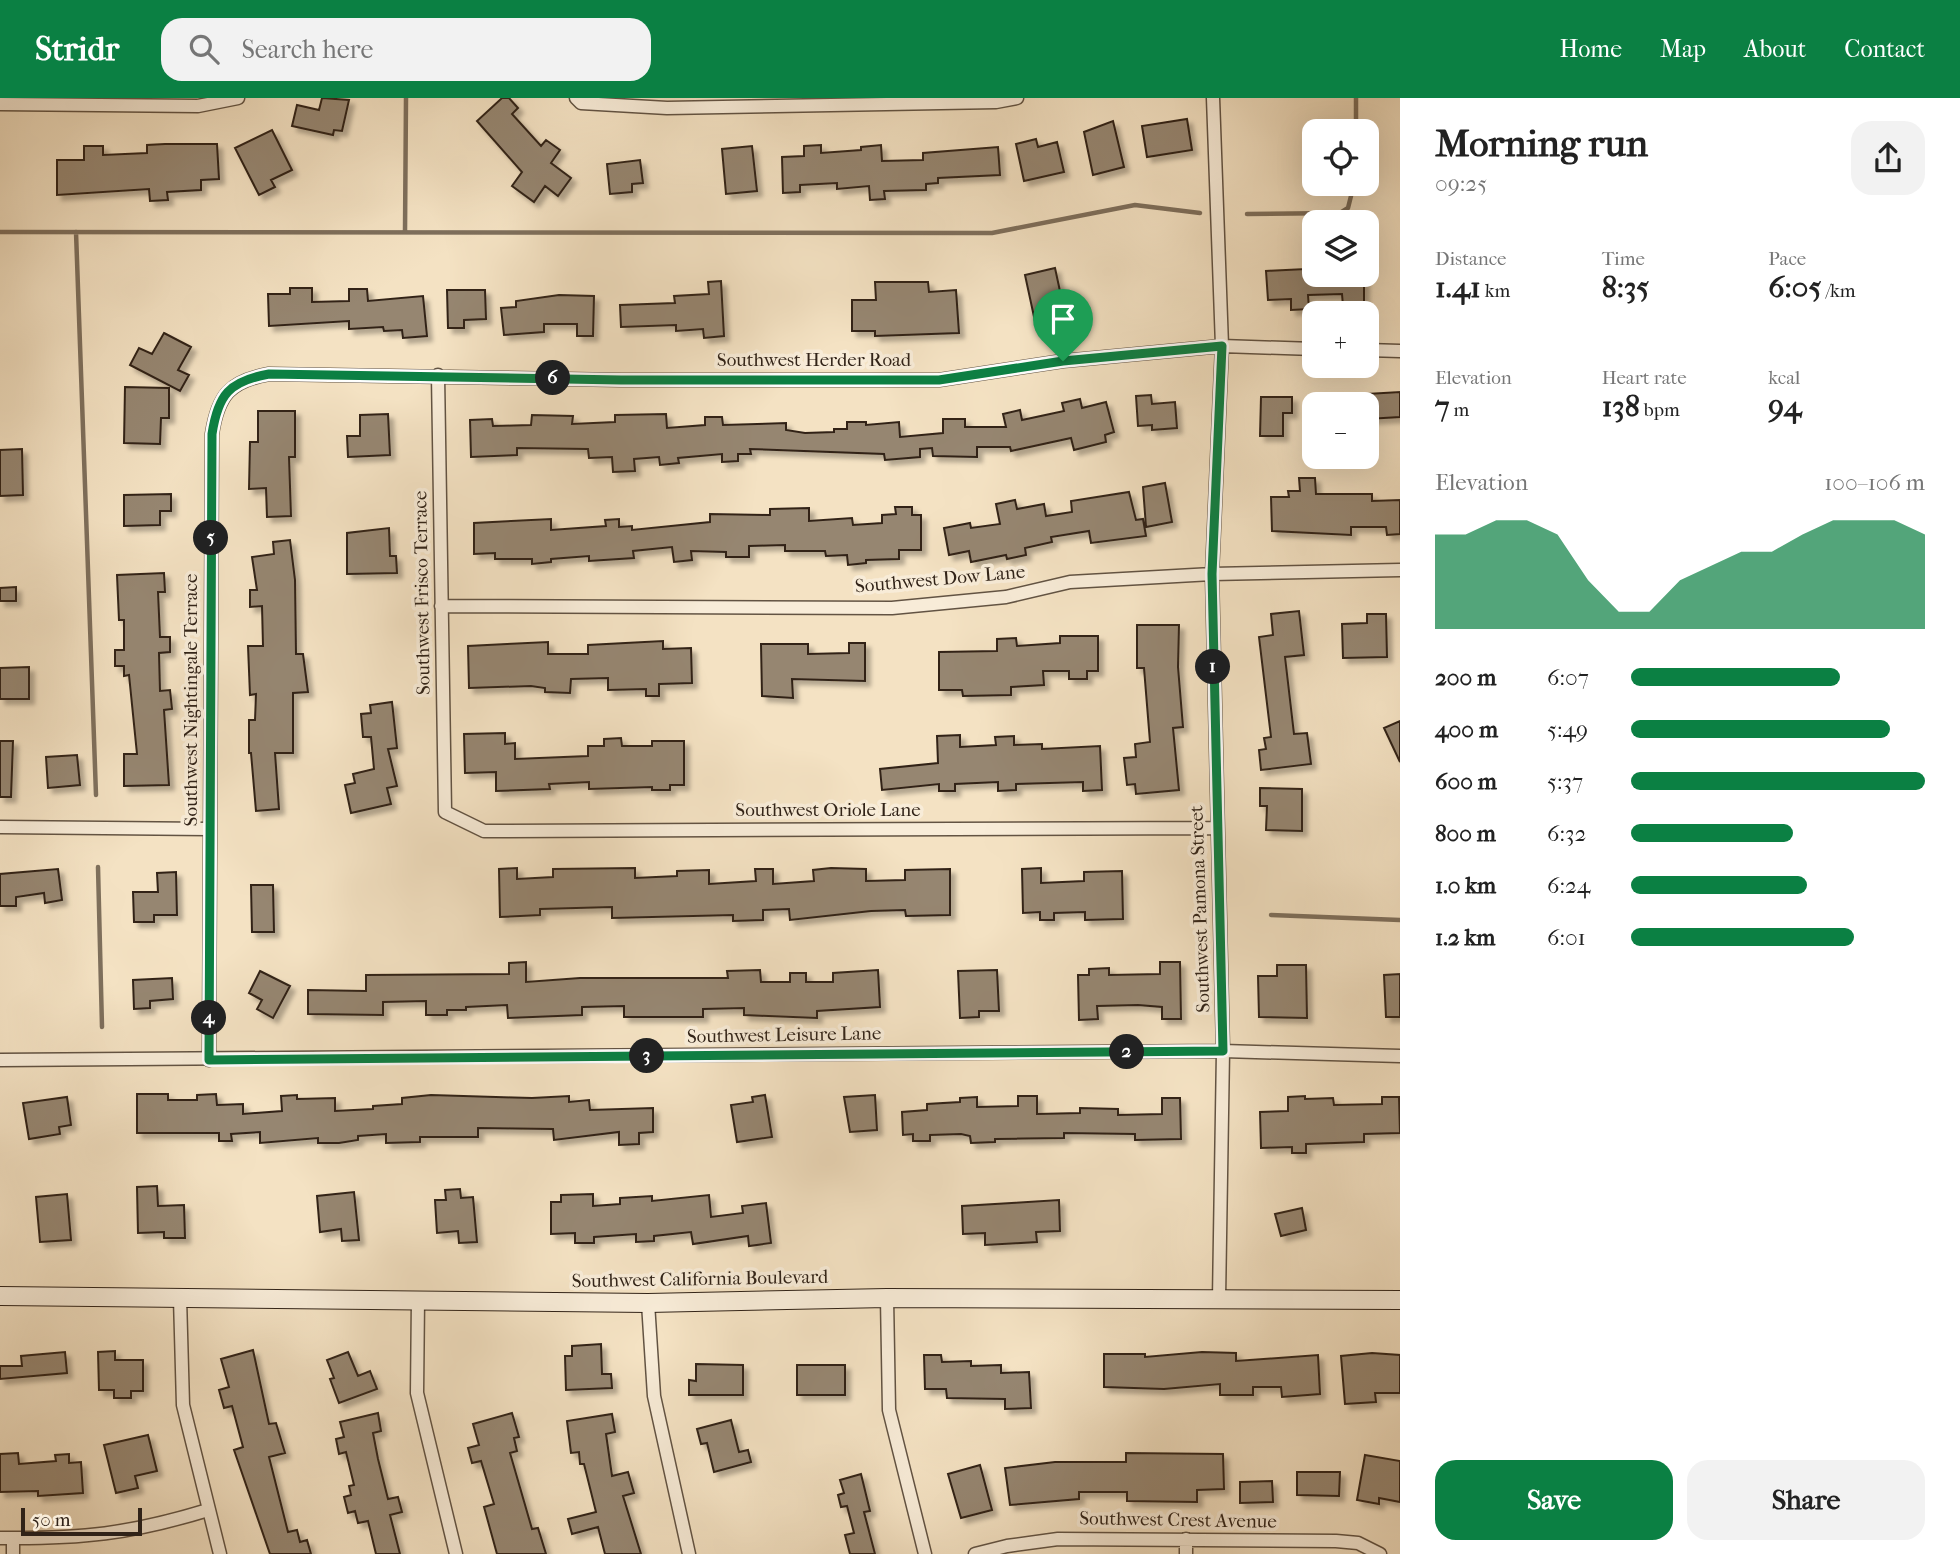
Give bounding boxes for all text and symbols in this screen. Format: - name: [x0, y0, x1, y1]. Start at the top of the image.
- search box: [161, 18, 651, 81]
- text: Stridr: [35, 30, 119, 69]
- icon: search: [185, 30, 223, 68]
- text: Search here: [241, 34, 373, 65]
- text: Home: [1560, 35, 1622, 63]
- text: Map: [1660, 35, 1706, 63]
- text: About: [1744, 35, 1806, 63]
- text: Contact: [1844, 35, 1925, 63]
- map controls: [1302, 119, 1379, 469]
- button: locate: [1302, 119, 1379, 196]
- text: Morning run: [1435, 121, 1648, 166]
- button: share: [1851, 121, 1925, 195]
- text: 09:25: [1435, 170, 1487, 197]
- button: layers: [1302, 210, 1379, 287]
- text: Distance: [1435, 248, 1506, 270]
- text: Time: [1602, 248, 1645, 270]
- text: Pace: [1768, 248, 1806, 270]
- text: 1.41: [1435, 270, 1481, 305]
- text: 8:35: [1602, 270, 1649, 305]
- text: 6:05: [1768, 270, 1821, 305]
- text: km: [1481, 280, 1510, 302]
- text: /km: [1821, 280, 1856, 302]
- pin: [1033, 289, 1093, 361]
- icon: arrive: [1044, 300, 1082, 338]
- button: +: [1302, 301, 1379, 378]
- street label: Southwest Herder Road: [717, 349, 912, 371]
- pin: 6: [536, 360, 570, 396]
- text: 6: [547, 366, 558, 388]
- text: Elevation: [1435, 367, 1512, 389]
- text: Heart rate: [1602, 367, 1687, 389]
- text: kcal: [1768, 367, 1800, 389]
- text: 7: [1435, 389, 1449, 424]
- text: 138: [1602, 389, 1640, 424]
- text: 94: [1768, 389, 1802, 424]
- button: −: [1302, 392, 1379, 469]
- text: m: [1449, 399, 1469, 421]
- text: bpm: [1640, 399, 1680, 421]
- text: Elevation: [1435, 469, 1528, 496]
- text: 100–106 m: [1824, 469, 1925, 496]
- street label: Southwest Frisco Terrace: [409, 491, 435, 695]
- pin: 5: [194, 520, 228, 556]
- text: 5: [206, 526, 215, 548]
- street label: Southwest Dow Lane: [854, 561, 1026, 597]
- street label: Southwest Nightingale Terrace: [180, 574, 202, 826]
- pin: 1: [1196, 650, 1230, 684]
- text: 1: [1209, 655, 1216, 677]
- text: 200 m: [1435, 664, 1496, 691]
- text: 6:07: [1547, 664, 1589, 691]
- text: 400 m: [1435, 716, 1498, 743]
- text: 5:49: [1547, 716, 1588, 743]
- text: 600 m: [1435, 768, 1497, 795]
- text: 5:37: [1547, 768, 1583, 795]
- street label: Southwest Oriole Lane: [735, 799, 921, 821]
- street label: Southwest Pamona Street: [1185, 805, 1215, 1013]
- text: 800 m: [1435, 820, 1496, 847]
- text: 6:32: [1547, 820, 1586, 847]
- text: 1.0 km: [1435, 872, 1496, 899]
- text: 6:24: [1547, 872, 1590, 899]
- text: 1.2 km: [1435, 924, 1495, 951]
- text: 6:01: [1547, 924, 1586, 951]
- pin: 4: [192, 1000, 227, 1035]
- text: 4: [203, 1006, 214, 1028]
- street label: Southwest Leisure Lane: [687, 1022, 881, 1048]
- pin: 2: [1110, 1034, 1144, 1070]
- pin: 3: [630, 1038, 664, 1074]
- text: 2: [1122, 1040, 1131, 1062]
- text: 3: [643, 1044, 650, 1066]
- street label: Southwest California Boulevard: [571, 1266, 829, 1292]
- button: Save: [1435, 1460, 1673, 1540]
- button: Share: [1687, 1460, 1925, 1540]
- scale bar: [21, 1505, 142, 1537]
- street label: Southwest Crest Avenue: [1079, 1507, 1277, 1533]
- text: 50 m: [32, 1509, 71, 1531]

